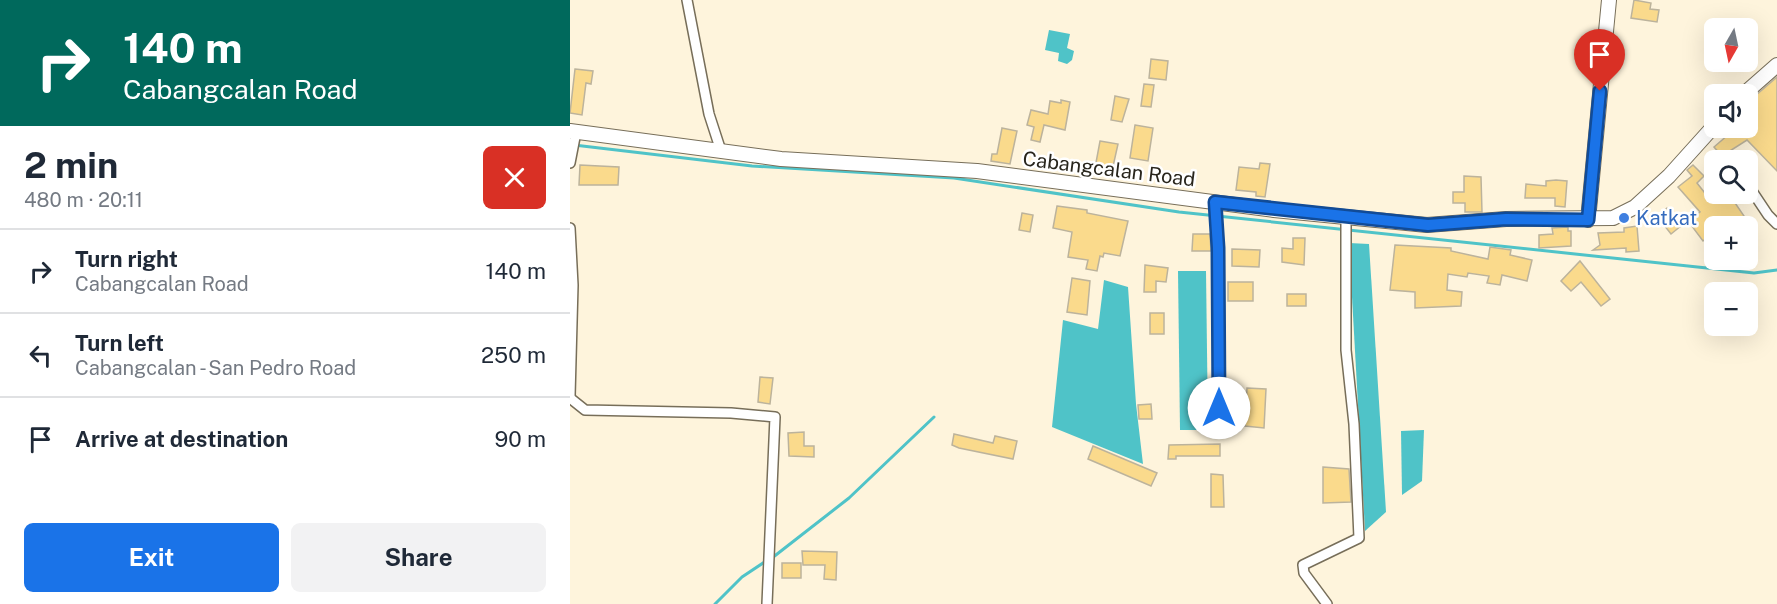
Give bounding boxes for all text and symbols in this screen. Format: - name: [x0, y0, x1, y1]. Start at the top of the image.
- north arrow: [1704, 18, 1758, 72]
- map controls: [1704, 18, 1758, 336]
- text: 140 m: [123, 23, 243, 72]
- icon: right: [24, 24, 102, 102]
- pin: [1574, 29, 1625, 91]
- icon: arrive: [1583, 38, 1616, 71]
- text: Cabangcalan Road: [123, 73, 358, 105]
- button: sound: [1704, 84, 1758, 138]
- text: 2 min: [24, 144, 118, 186]
- button: close: [483, 146, 546, 209]
- street label: Cabangcalan Road: [1021, 146, 1197, 192]
- button: search: [1704, 150, 1758, 204]
- text: 480 m · 20:11: [24, 188, 143, 212]
- place label: Katkat: [1636, 206, 1697, 230]
- marker: Katkat: [1617, 211, 1631, 225]
- button: +: [1704, 216, 1758, 270]
- text: Turn right: [75, 246, 178, 272]
- icon: right: [24, 255, 57, 288]
- text: 140 m: [485, 258, 546, 284]
- text: Cabangcalan Road: [75, 272, 249, 296]
- button: −: [1704, 282, 1758, 336]
- text: Turn left: [75, 330, 164, 356]
- icon: left: [24, 339, 57, 372]
- text: 250 m: [481, 342, 546, 368]
- text: Cabangcalan - San Pedro Road: [75, 356, 356, 380]
- position arrow: [1187, 376, 1251, 440]
- icon: arrive: [24, 423, 57, 456]
- text: Arrive at destination: [75, 426, 288, 452]
- text: 90 m: [495, 426, 546, 452]
- button: Exit: [24, 523, 279, 592]
- button: Share: [291, 523, 546, 592]

